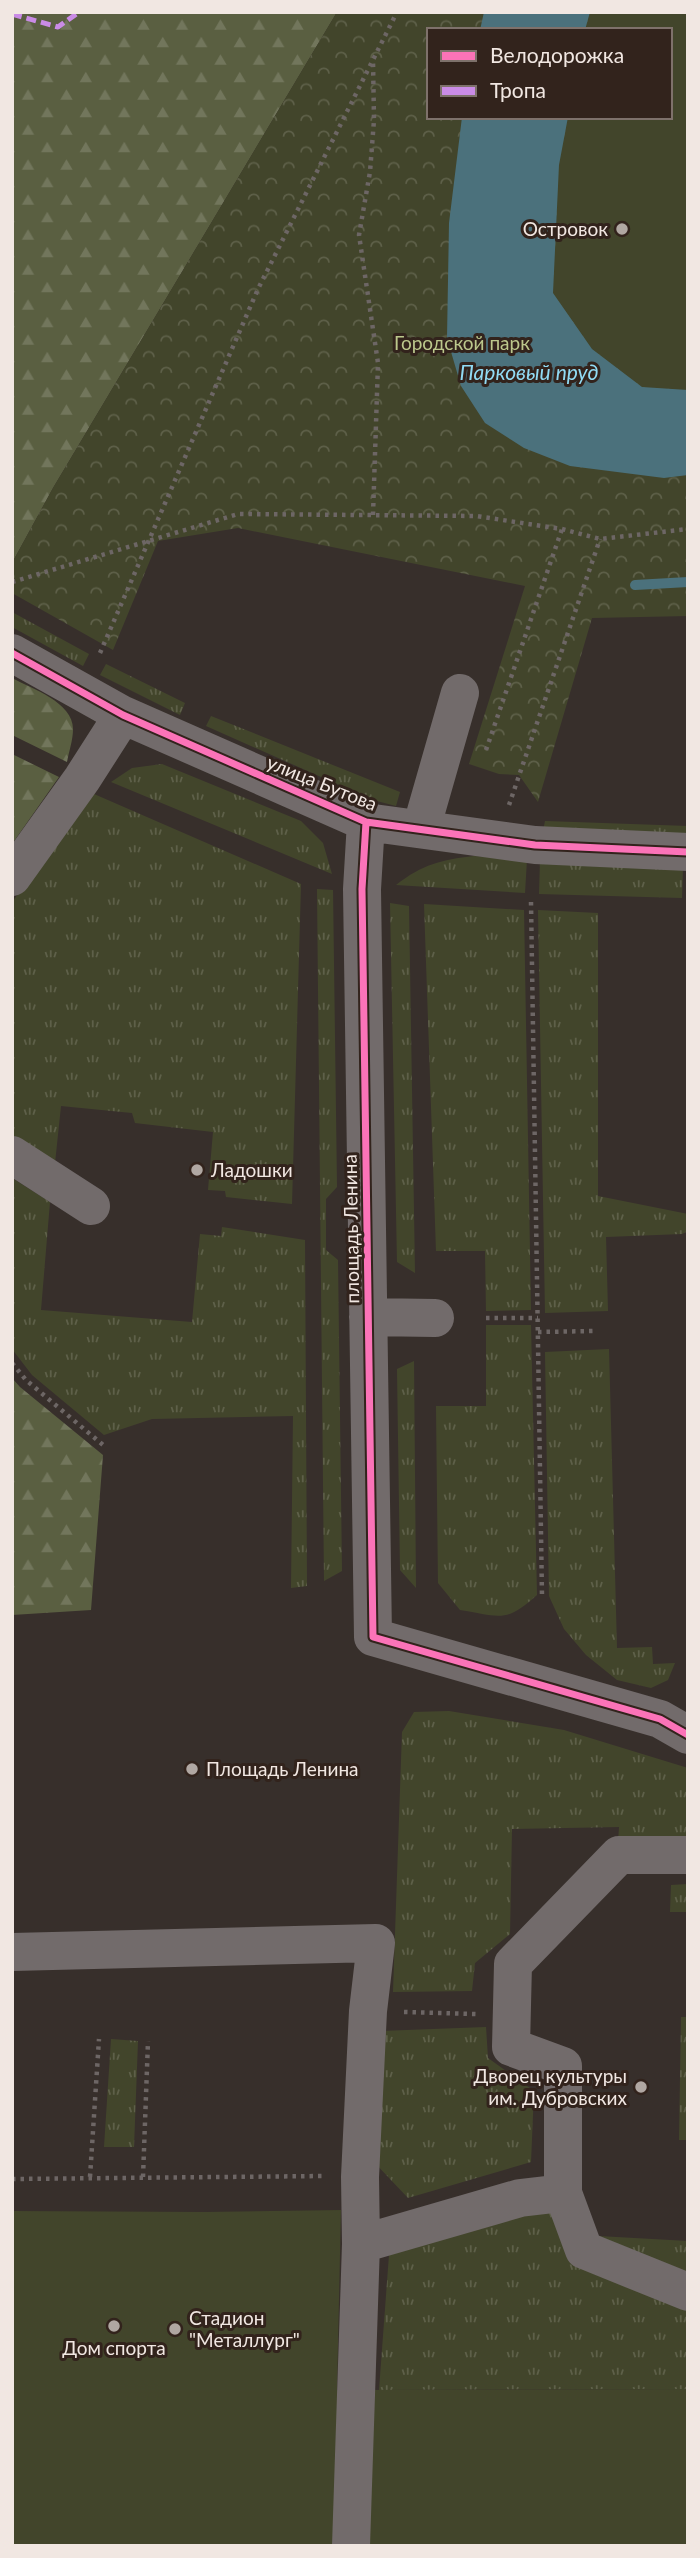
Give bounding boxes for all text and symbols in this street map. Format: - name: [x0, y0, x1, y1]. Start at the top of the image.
- legend: [427, 28, 672, 119]
- text: Велодорожка: [490, 42, 624, 67]
- text: Тропа: [490, 77, 546, 102]
- place label: Островок: [523, 217, 608, 240]
- marker: Островок: [614, 221, 630, 237]
- park label: Городской парк: [394, 331, 530, 354]
- water label: Парковый пруд: [460, 359, 598, 384]
- street label: улица Бутова: [264, 750, 381, 815]
- street label: площадь Ленина: [338, 1154, 363, 1304]
- place label: Ладошки: [210, 1158, 293, 1181]
- marker: Ладошки: [189, 1162, 205, 1178]
- place label: Площадь Ленина: [206, 1757, 359, 1780]
- marker: Площадь Ленина: [184, 1761, 200, 1777]
- place label: Дворец культуры им. Дубровских: [474, 2064, 628, 2109]
- marker: Дворец культуры им. Дубровских: [633, 2079, 649, 2095]
- place label: Стадион "Металлург": [189, 2306, 300, 2351]
- marker: Дом спорта: [106, 2318, 122, 2334]
- marker: Стадион "Металлург": [167, 2321, 183, 2337]
- place label: Дом спорта: [62, 2336, 166, 2359]

